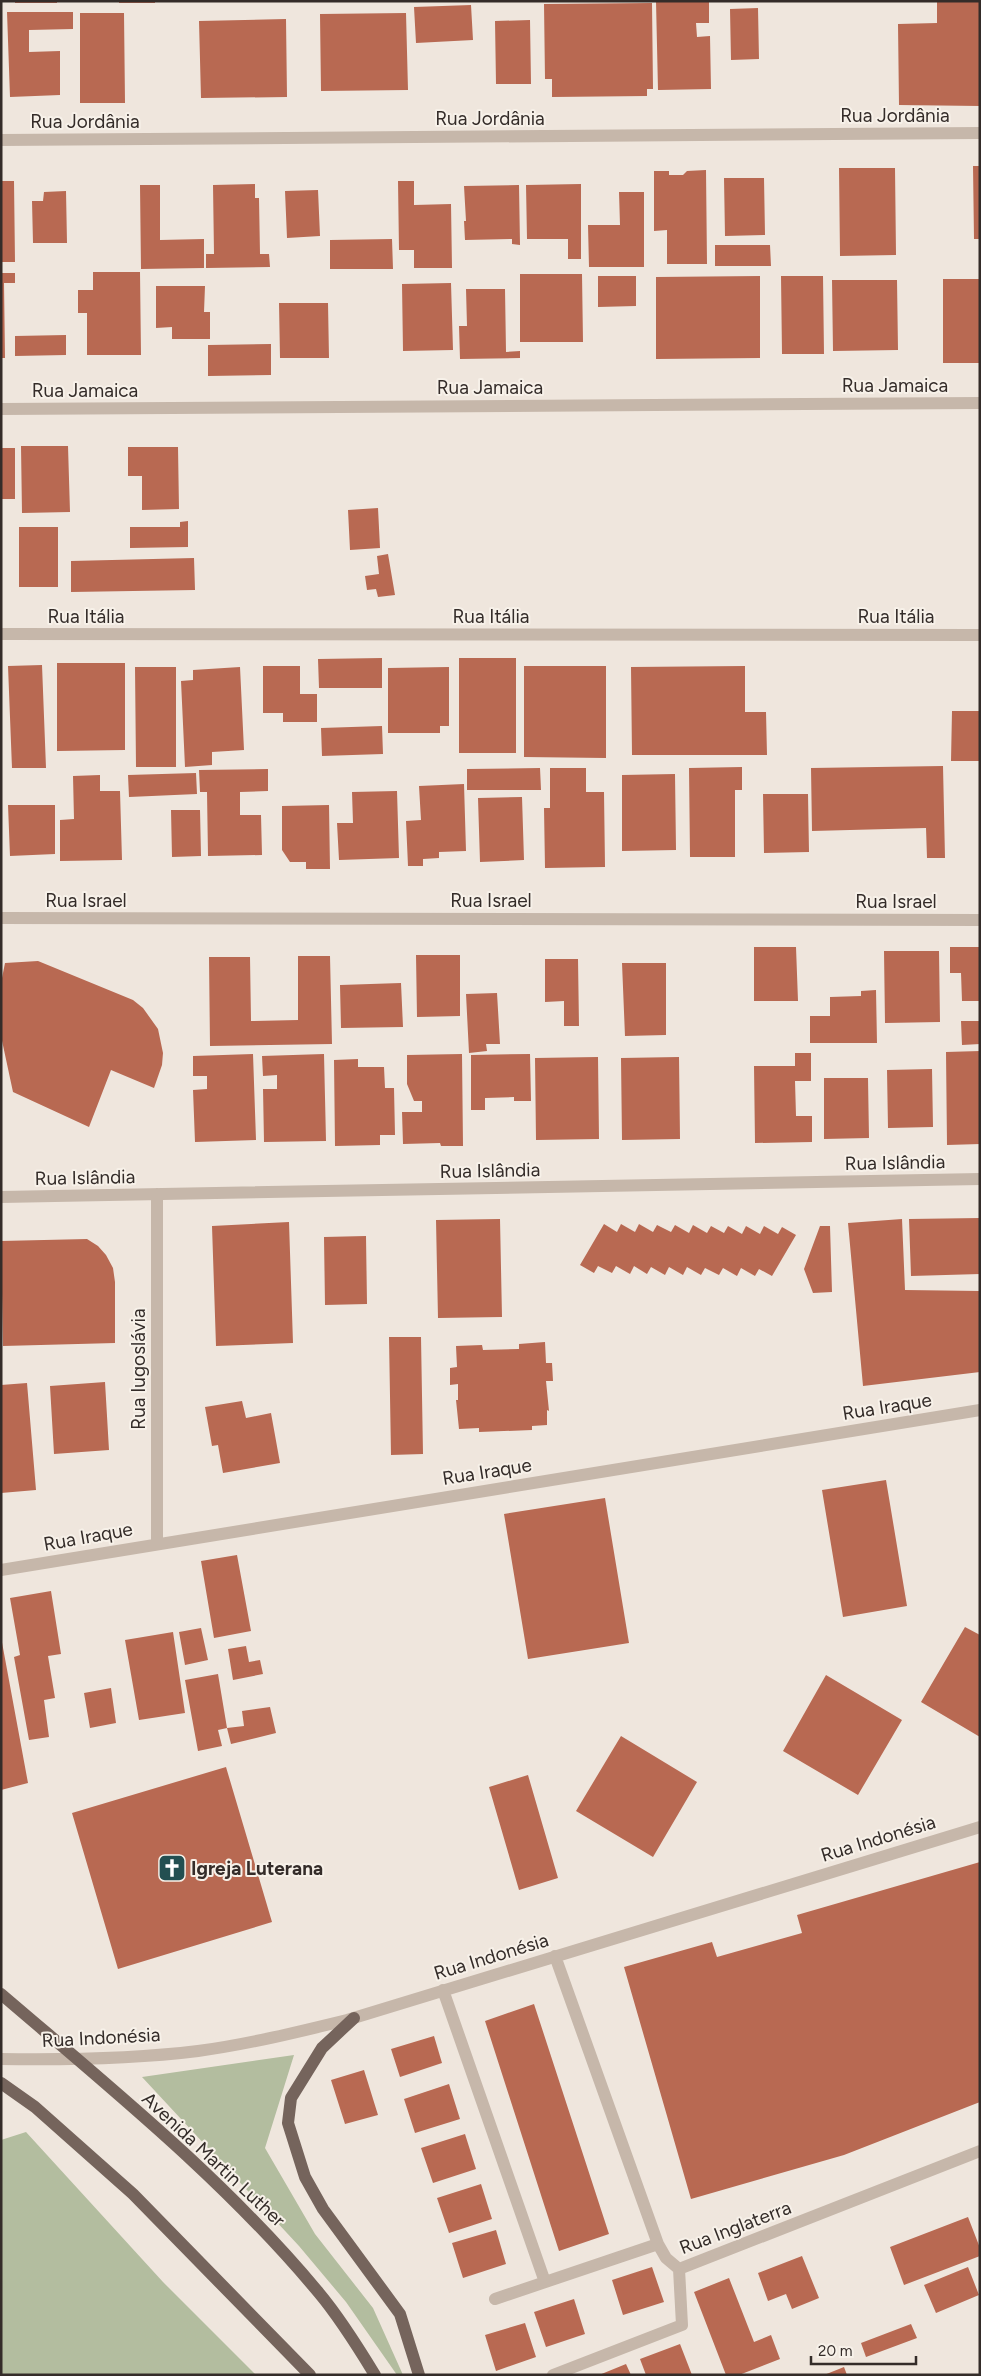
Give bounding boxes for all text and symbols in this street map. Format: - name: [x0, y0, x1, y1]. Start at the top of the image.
- street label: Rua Jordânia: [840, 104, 950, 127]
- street label: Rua Jordânia: [435, 107, 545, 130]
- street label: Rua Jordânia: [30, 110, 140, 133]
- street label: Rua Jamaica: [842, 374, 948, 397]
- street label: Rua Jamaica: [437, 376, 543, 399]
- street label: Rua Jamaica: [32, 379, 138, 402]
- street label: Rua Itália: [47, 605, 125, 628]
- street label: Rua Itália: [452, 605, 530, 628]
- street label: Rua Itália: [857, 605, 935, 628]
- street label: Rua Israel: [45, 889, 127, 912]
- street label: Rua Israel: [450, 889, 532, 912]
- street label: Rua Israel: [855, 890, 937, 913]
- street label: Rua Islândia: [845, 1150, 945, 1175]
- street label: Rua Islândia: [440, 1158, 540, 1183]
- street label: Rua Islândia: [35, 1165, 135, 1190]
- street label: Rua Iugoslávia: [127, 1308, 150, 1430]
- street label: Rua Iraque: [841, 1388, 933, 1425]
- street label: Rua Iraque: [441, 1453, 533, 1490]
- street label: Rua Iraque: [42, 1517, 134, 1556]
- street label: Rua Indonésia: [818, 1810, 938, 1867]
- church icon: Igreja Luterana: [157, 1853, 187, 1883]
- place label: Igreja Luterana: [191, 1857, 323, 1880]
- street label: Rua Indonésia: [431, 1928, 551, 1985]
- street label: Rua Indonésia: [41, 2023, 161, 2052]
- street label: Avenida Martin Luther: [137, 2087, 290, 2232]
- street label: Rua Inglaterra: [676, 2196, 794, 2259]
- scale bar: [811, 2334, 916, 2366]
- text: 20 m: [818, 2342, 852, 2360]

